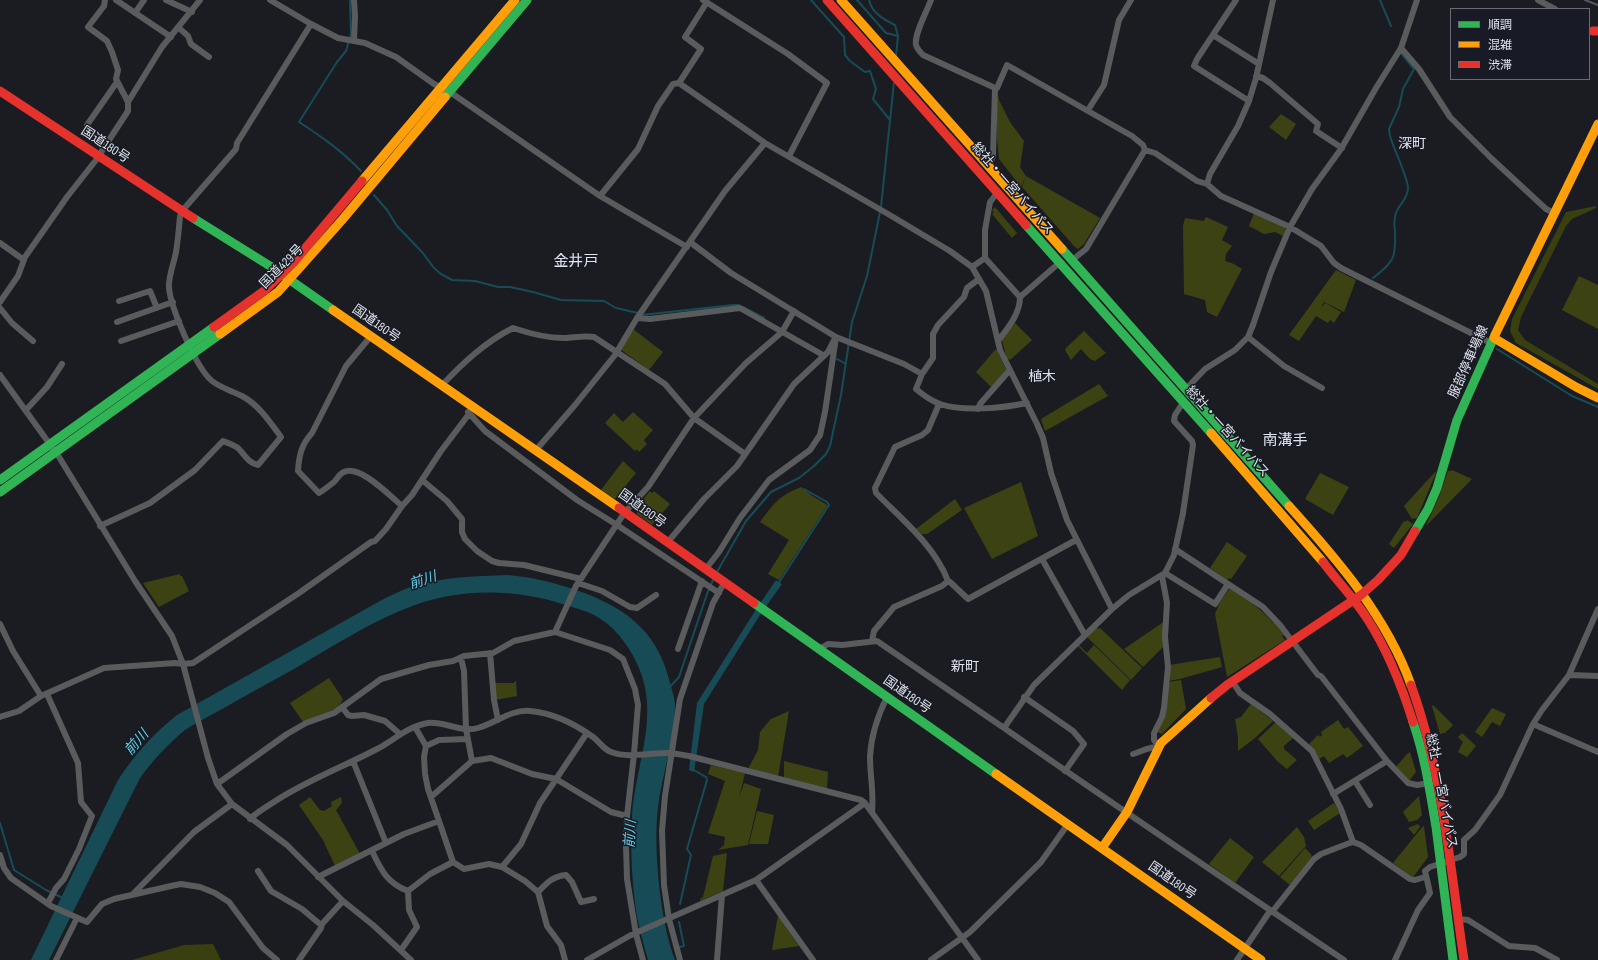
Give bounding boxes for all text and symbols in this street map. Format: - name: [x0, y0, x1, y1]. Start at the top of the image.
- legend: [1450, 8, 1590, 80]
- text: 順調: [1488, 18, 1512, 33]
- text: 混雑: [1488, 38, 1512, 53]
- text: 渋滞: [1488, 58, 1512, 73]
- street label: 国道180号: [78, 123, 132, 167]
- district label: 深町: [1398, 136, 1426, 152]
- street label: 総社・一宮バイパス: [968, 140, 1056, 238]
- street label: 国道429号: [257, 242, 307, 292]
- district label: 金井戸: [554, 253, 598, 271]
- street label: 国道180号: [349, 302, 403, 346]
- street label: 服部停車場線: [1446, 323, 1492, 401]
- district label: 植木: [1028, 369, 1056, 385]
- street label: 総社・一宮バイパス: [1182, 383, 1272, 481]
- district label: 南溝手: [1263, 432, 1307, 450]
- street label: 国道180号: [615, 487, 669, 531]
- water label: 前川: [407, 569, 439, 593]
- district label: 新町: [951, 659, 979, 675]
- street label: 国道180号: [880, 673, 934, 717]
- water label: 前川: [121, 727, 153, 759]
- street label: 総社・一宮バイパス: [1422, 732, 1460, 850]
- water label: 前川: [622, 819, 640, 849]
- street label: 国道180号: [1145, 859, 1199, 903]

